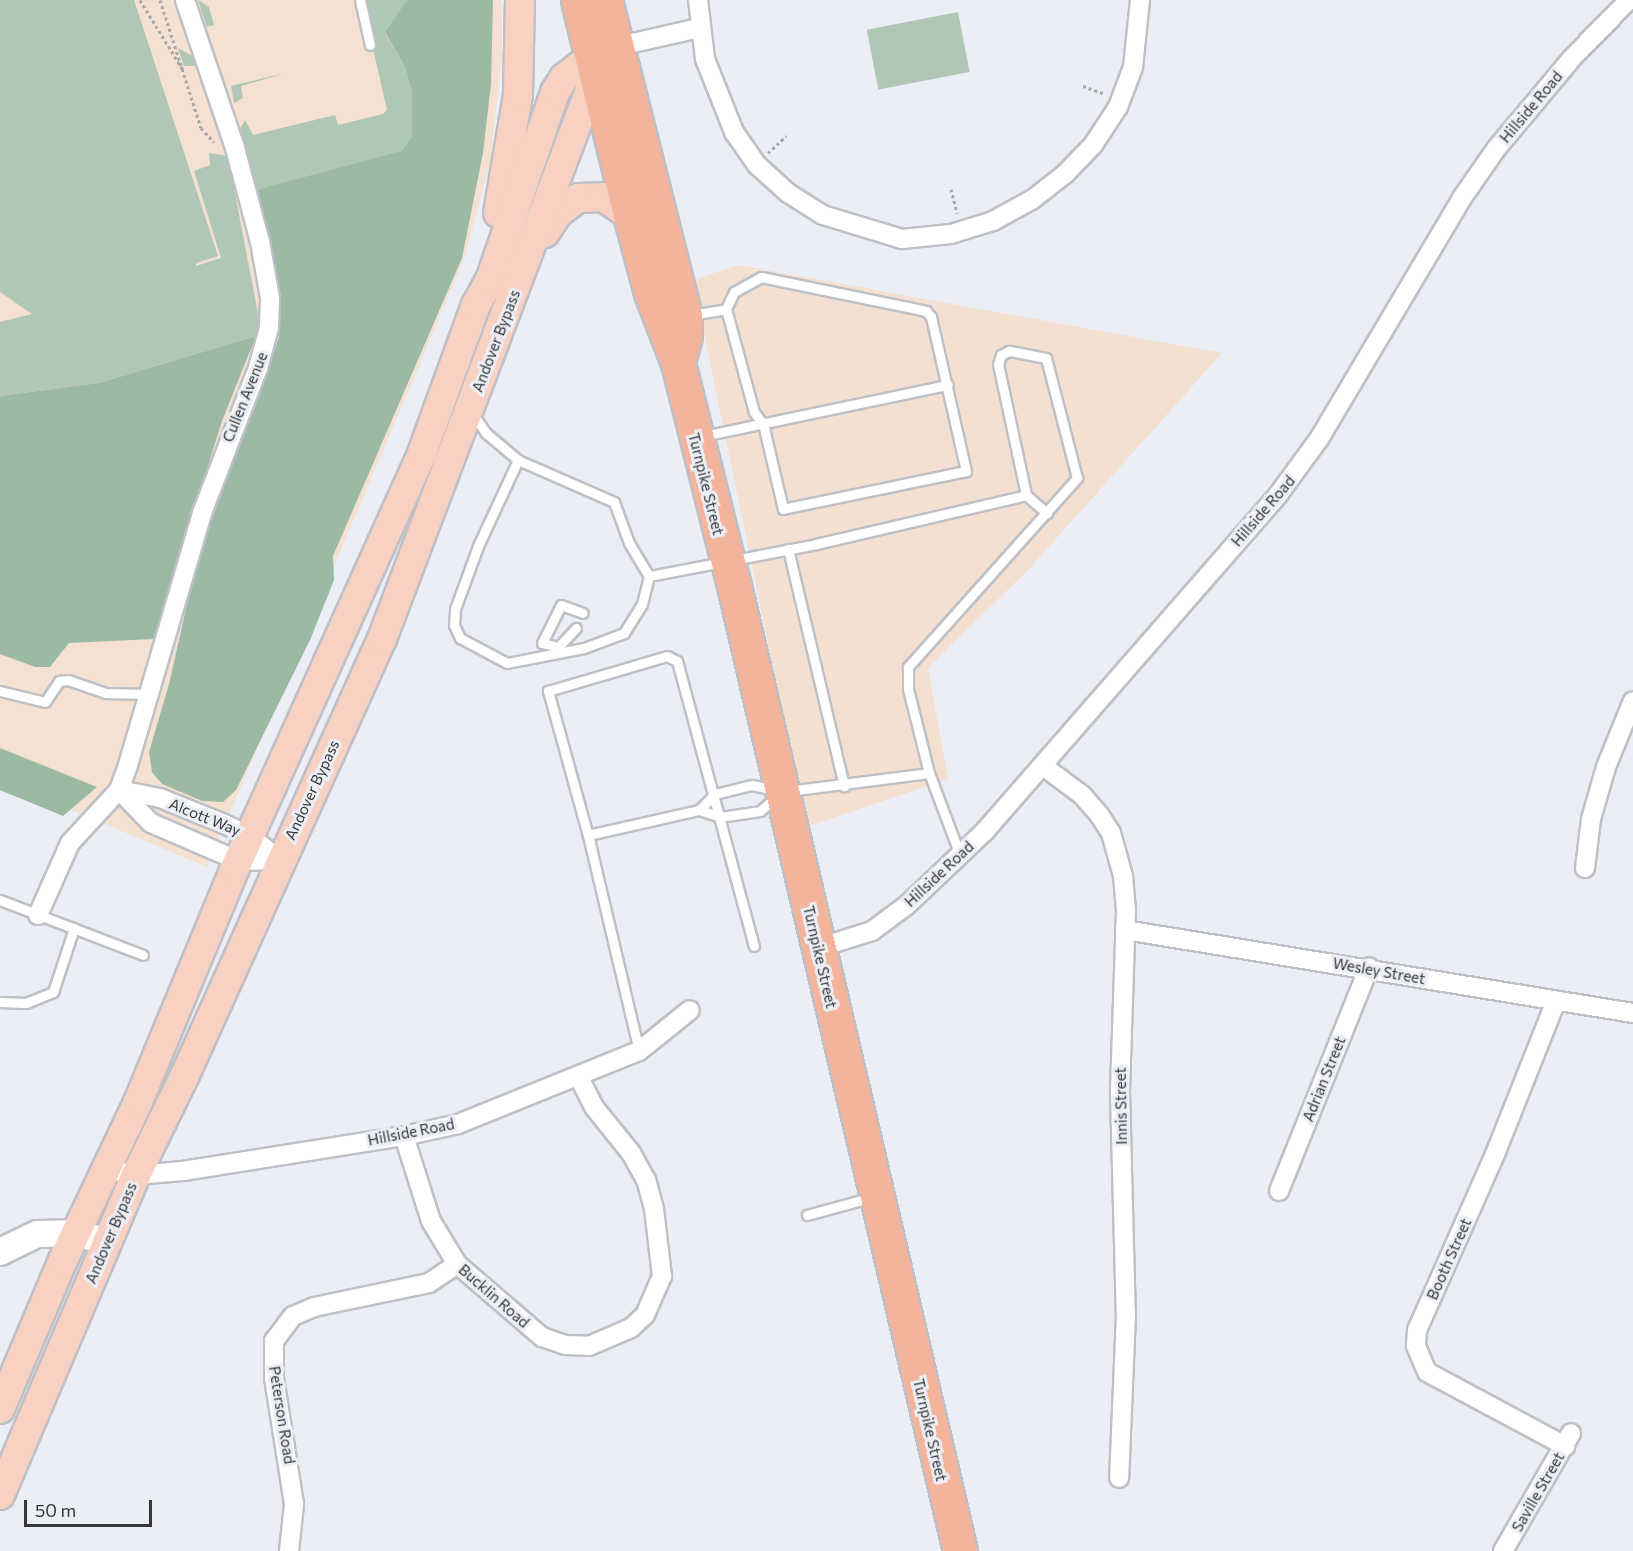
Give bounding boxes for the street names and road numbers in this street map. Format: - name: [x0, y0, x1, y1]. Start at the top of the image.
- street label: Hillside Road: [1496, 68, 1566, 146]
- street label: Andover Bypass: [468, 287, 524, 395]
- street label: Cullen Avenue: [219, 349, 271, 445]
- street label: Turnpike Street: [685, 431, 727, 537]
- street label: Hillside Road: [1227, 472, 1299, 550]
- street label: Andover Bypass: [281, 737, 343, 843]
- street label: Alcott Way: [167, 795, 243, 839]
- street label: Hillside Road: [901, 837, 977, 911]
- street label: Turnpike Street: [799, 904, 841, 1010]
- street label: Wesley Street: [1331, 954, 1427, 988]
- street label: Adrian Street: [1299, 1034, 1349, 1124]
- street label: Innis Street: [1111, 1067, 1131, 1145]
- street label: Hillside Road: [366, 1115, 456, 1149]
- street label: Andover Bypass: [82, 1180, 140, 1286]
- street label: Booth Street: [1423, 1215, 1475, 1303]
- street label: Bucklin Road: [455, 1260, 533, 1332]
- street label: Peterson Road: [265, 1365, 299, 1465]
- street label: Turnpike Street: [909, 1377, 951, 1483]
- street label: Saville Street: [1508, 1449, 1568, 1535]

